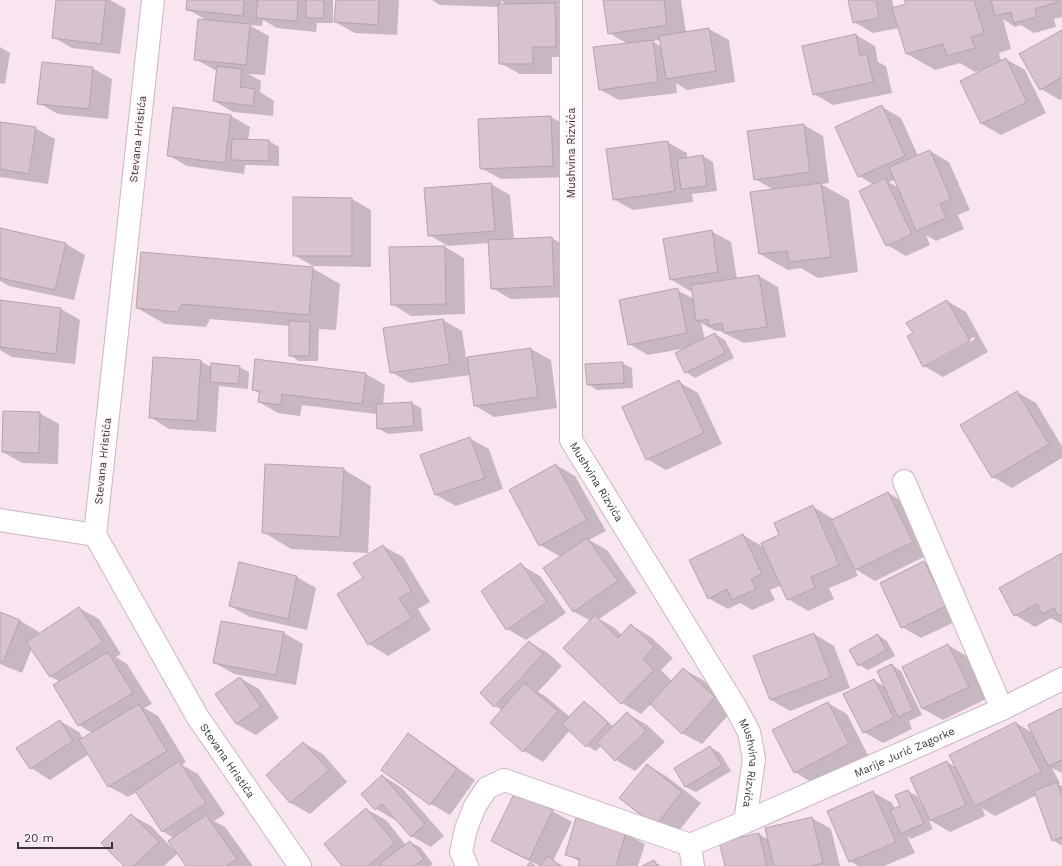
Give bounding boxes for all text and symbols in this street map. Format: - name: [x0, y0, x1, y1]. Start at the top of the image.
- street label: Stevana Hristića: [127, 95, 149, 183]
- street label: Mushvina Rizvića: [565, 108, 578, 198]
- street label: Stevana Hristića: [92, 417, 114, 505]
- street label: Mushvina Rizvića: [567, 440, 626, 524]
- street label: Mushvina Rizvića: [736, 716, 761, 808]
- street label: Stevana Hristića: [198, 721, 258, 800]
- street label: Marije Jurić Zagorke: [852, 724, 957, 780]
- scale bar: [18, 824, 112, 850]
- text: 20 m: [24, 831, 54, 845]

